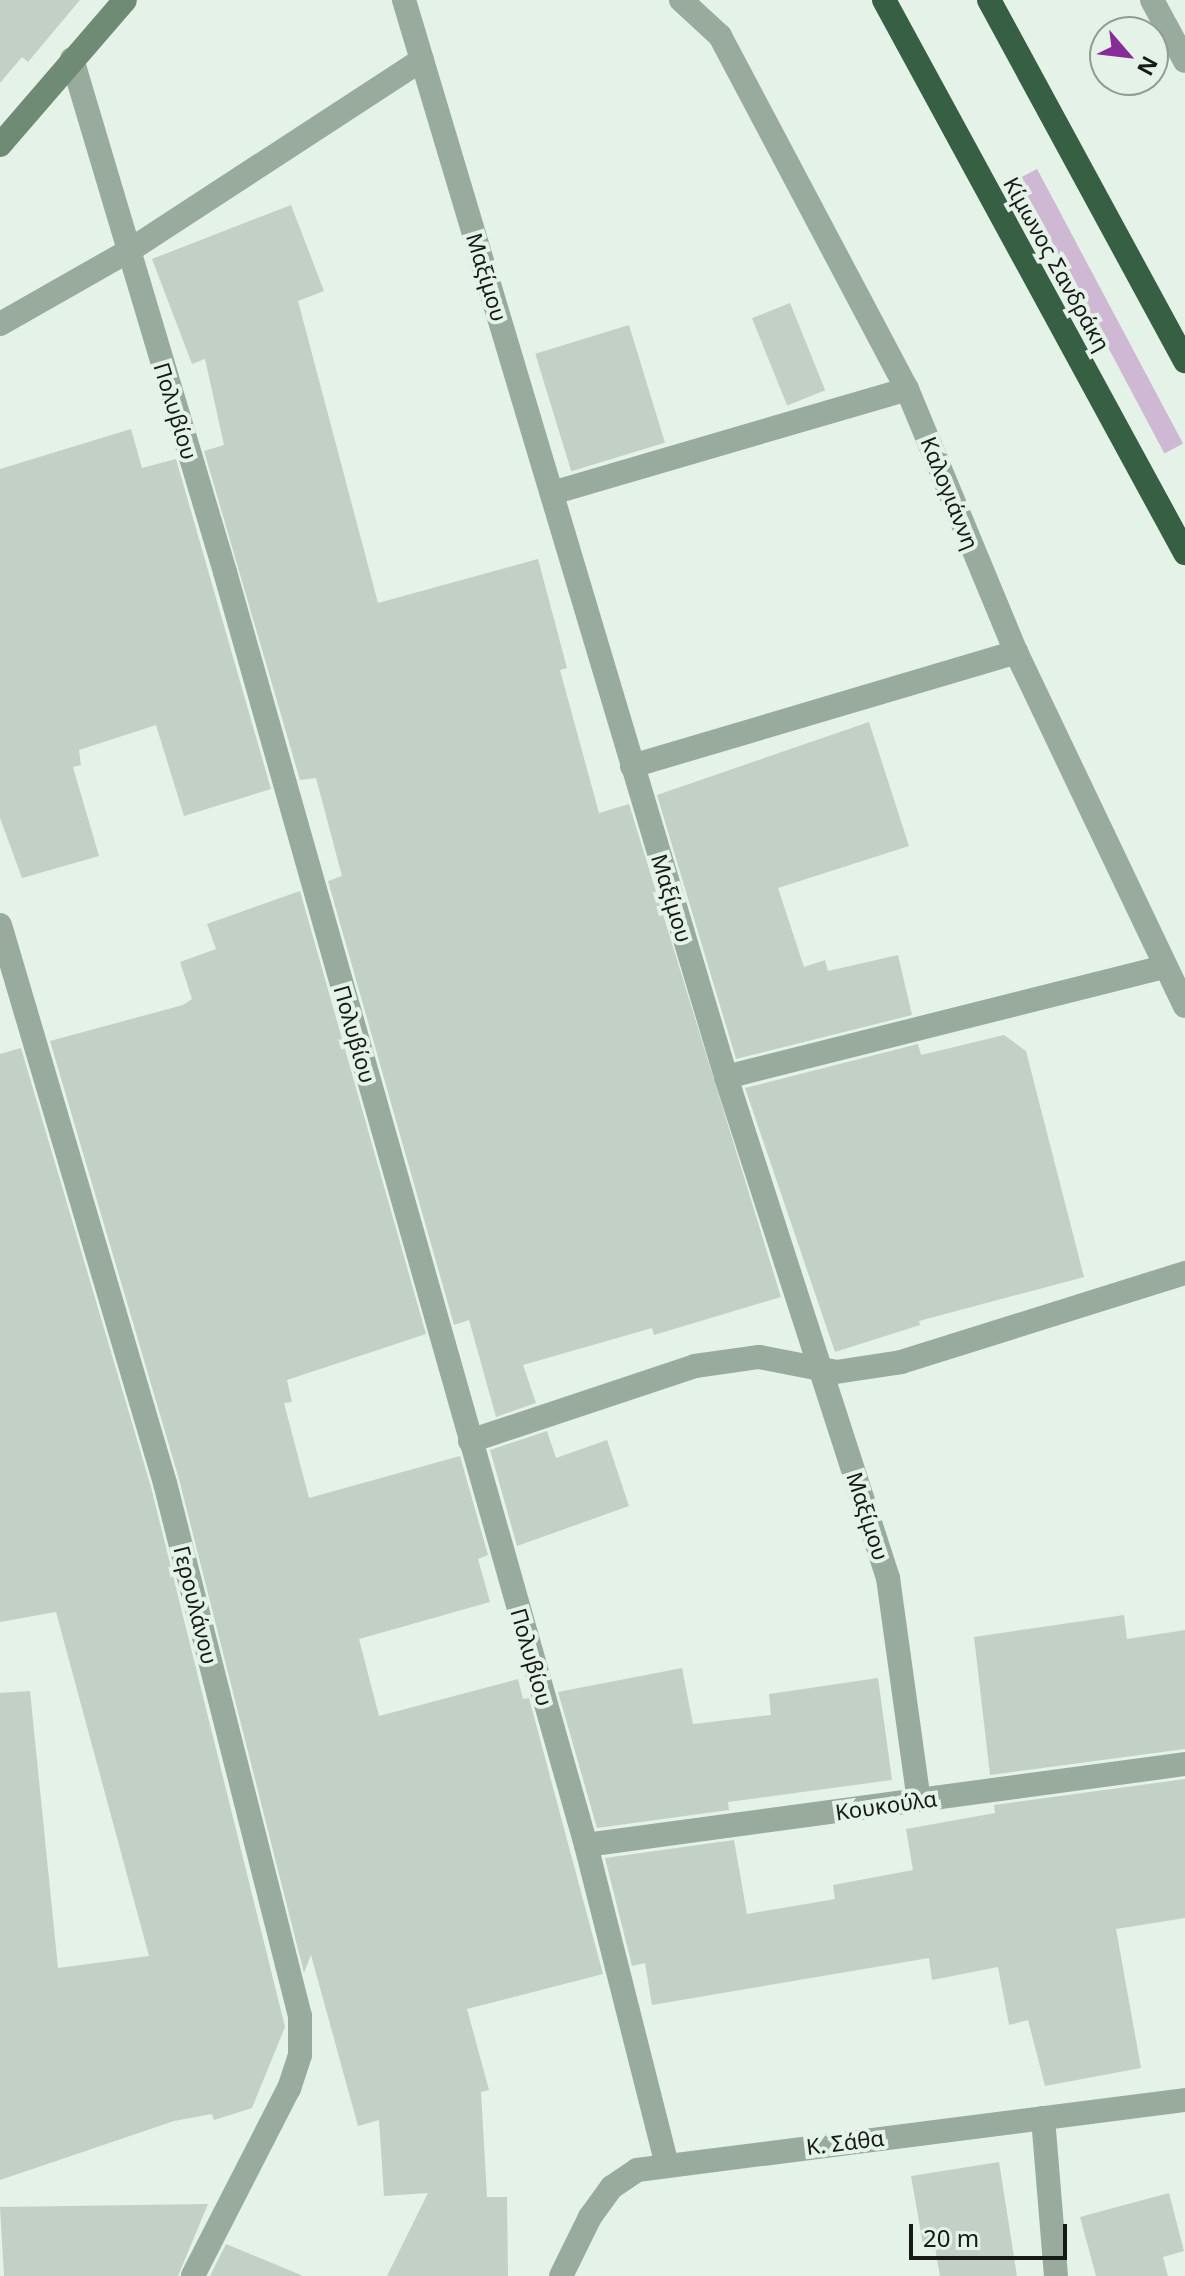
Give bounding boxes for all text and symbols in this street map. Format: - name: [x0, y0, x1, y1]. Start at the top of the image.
- north arrow: [1089, 16, 1169, 96]
- text: N: [1131, 51, 1166, 81]
- street label: Κίμωνος Σανδράκη: [998, 172, 1116, 356]
- street label: Μαξίμου: [461, 230, 513, 324]
- street label: Πολυβίου: [149, 359, 203, 463]
- street label: Καλογιάννη: [915, 433, 985, 553]
- street label: Μαξίμου: [646, 851, 698, 945]
- street label: Πολυβίου: [328, 982, 382, 1086]
- street label: Μαξίμου: [841, 1469, 895, 1563]
- street label: Γερουλάνου: [169, 1543, 223, 1667]
- street label: Πολυβίου: [505, 1605, 559, 1709]
- street label: Κουκούλα: [833, 1785, 939, 1825]
- street label: Κ. Σάθα: [805, 2124, 885, 2160]
- scale bar: [913, 2208, 1071, 2258]
- text: 20 m: [923, 2221, 979, 2254]

